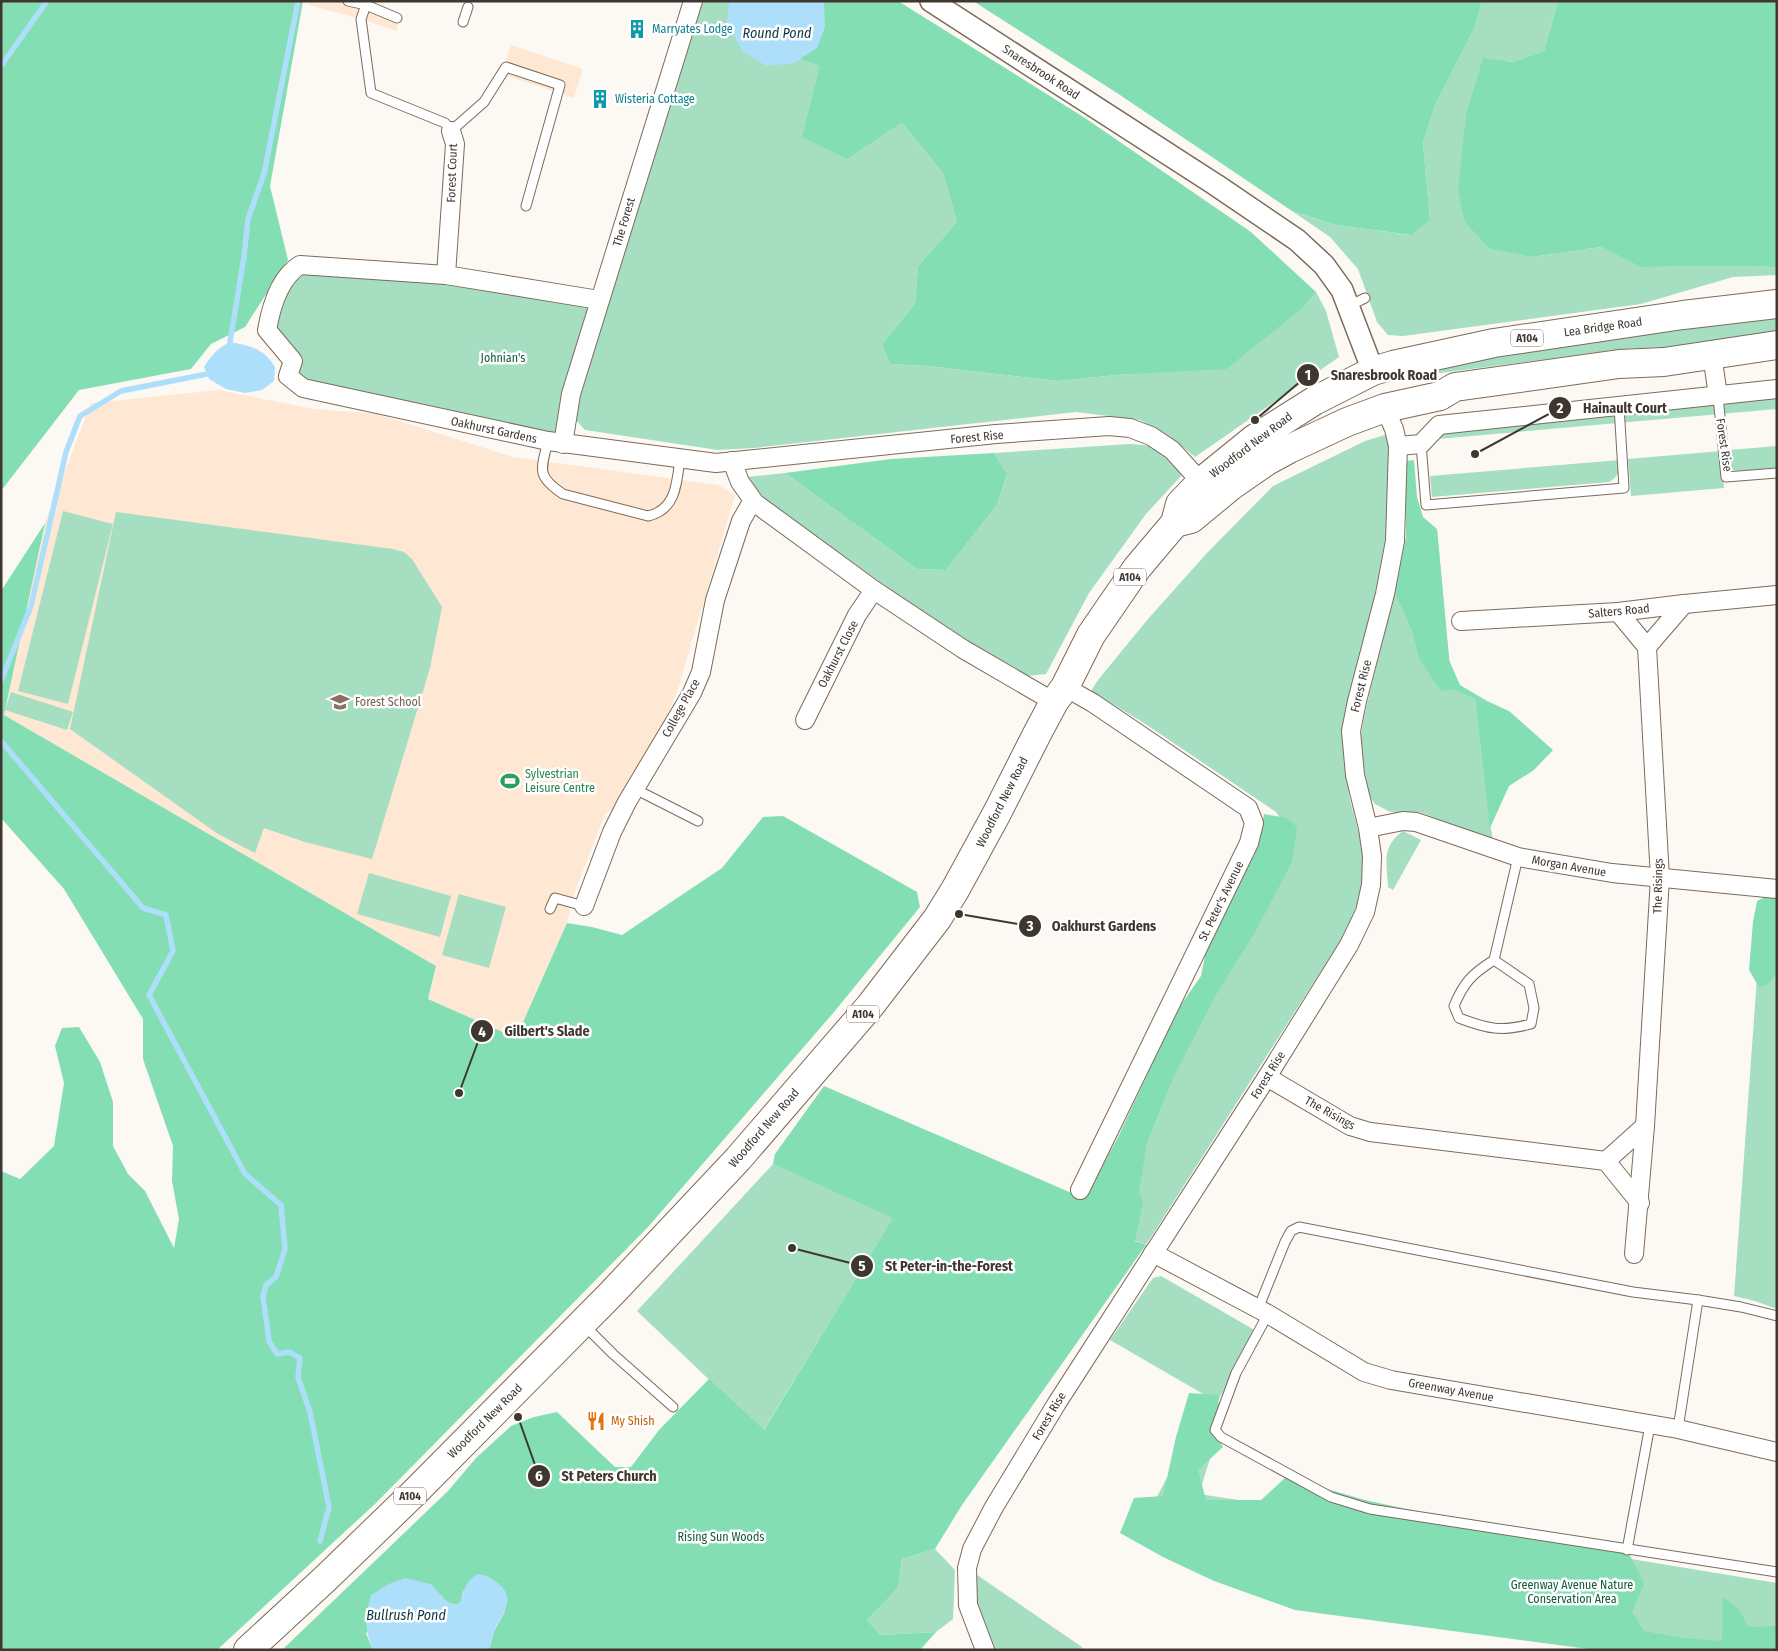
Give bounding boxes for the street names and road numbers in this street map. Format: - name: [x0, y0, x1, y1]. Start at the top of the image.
- street label: Snaresbrook Road: [1000, 42, 1082, 102]
- street label: Forest Court: [444, 143, 460, 203]
- street label: The Forest: [610, 196, 638, 248]
- street label: Lea Bridge Road: [1563, 315, 1643, 339]
- road number: A104: [1511, 329, 1543, 346]
- street label: Woodford New Road: [1207, 409, 1295, 481]
- street label: Oakhurst Gardens: [450, 414, 538, 446]
- street label: Forest Rise: [1713, 418, 1735, 472]
- street label: Forest Rise: [950, 428, 1004, 446]
- road number: A104: [1114, 568, 1146, 586]
- street label: Salters Road: [1588, 601, 1650, 621]
- street label: Oakhurst Close: [815, 618, 861, 690]
- street label: Forest Rise: [1348, 658, 1374, 714]
- street label: College Place: [659, 676, 703, 740]
- street label: Woodford New Road: [973, 754, 1031, 850]
- street label: Morgan Avenue: [1531, 853, 1607, 879]
- street label: The Risings: [1651, 858, 1665, 914]
- street label: St. Peter's Avenue: [1196, 859, 1246, 943]
- road number: A104: [847, 1006, 879, 1022]
- street label: Forest Rise: [1248, 1049, 1288, 1101]
- street label: Woodford New Road: [726, 1086, 802, 1170]
- street label: The Risings: [1302, 1093, 1358, 1133]
- street label: Greenway Avenue: [1407, 1376, 1495, 1404]
- street label: Woodford New Road: [445, 1381, 525, 1461]
- street label: Forest Rise: [1029, 1389, 1069, 1443]
- road number: A104: [394, 1488, 426, 1504]

